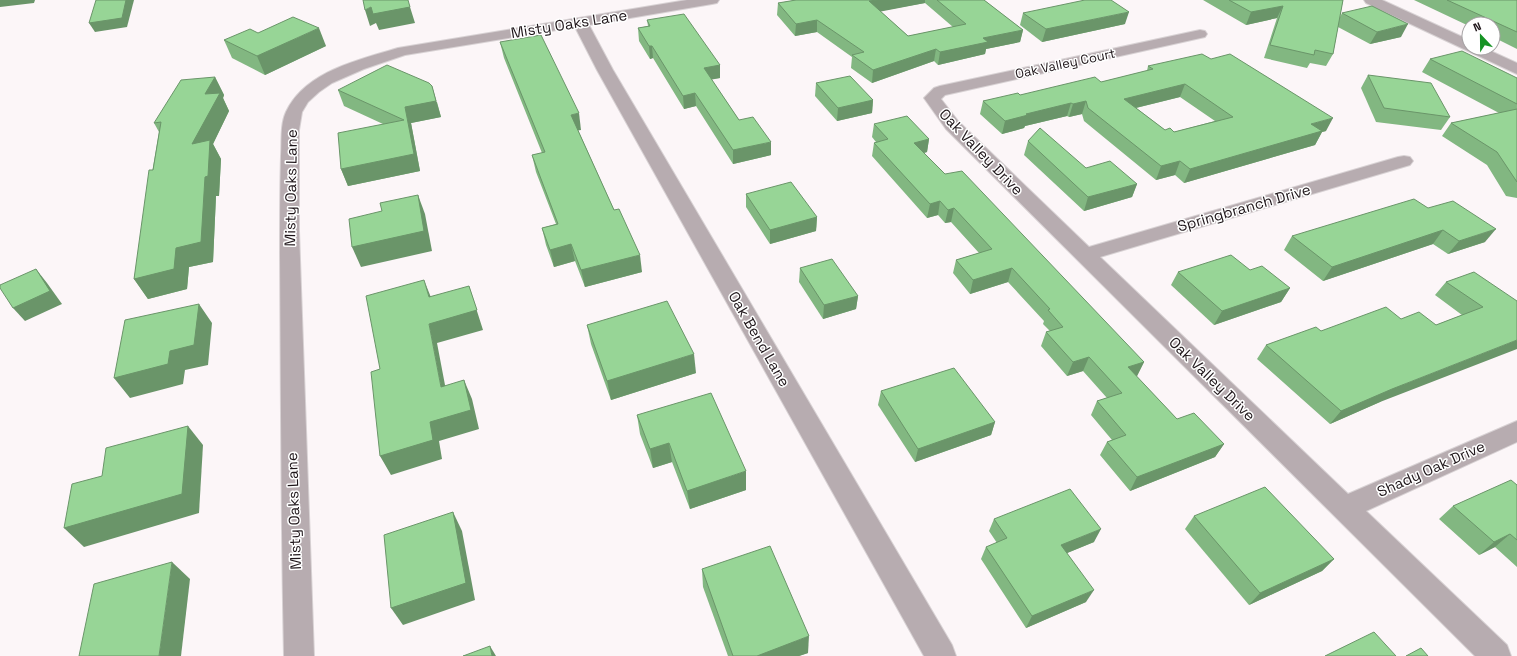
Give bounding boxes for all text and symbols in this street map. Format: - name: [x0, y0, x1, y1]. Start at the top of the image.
- street label: Misty Oaks Lane: [509, 5, 629, 42]
- north arrow: [1461, 16, 1501, 56]
- text: N: [1471, 19, 1483, 35]
- street label: Oak Valley Court: [1013, 45, 1117, 82]
- street label: Oak Valley Drive: [935, 104, 1028, 199]
- street label: Misty Oaks Lane: [280, 129, 301, 247]
- street label: Springbranch Drive: [1175, 179, 1313, 236]
- street label: Oak Bend Lane: [724, 288, 794, 390]
- street label: Oak Valley Drive: [1165, 333, 1260, 425]
- street label: Shady Oak Drive: [1374, 436, 1488, 501]
- street label: Misty Oaks Lane: [282, 452, 305, 570]

